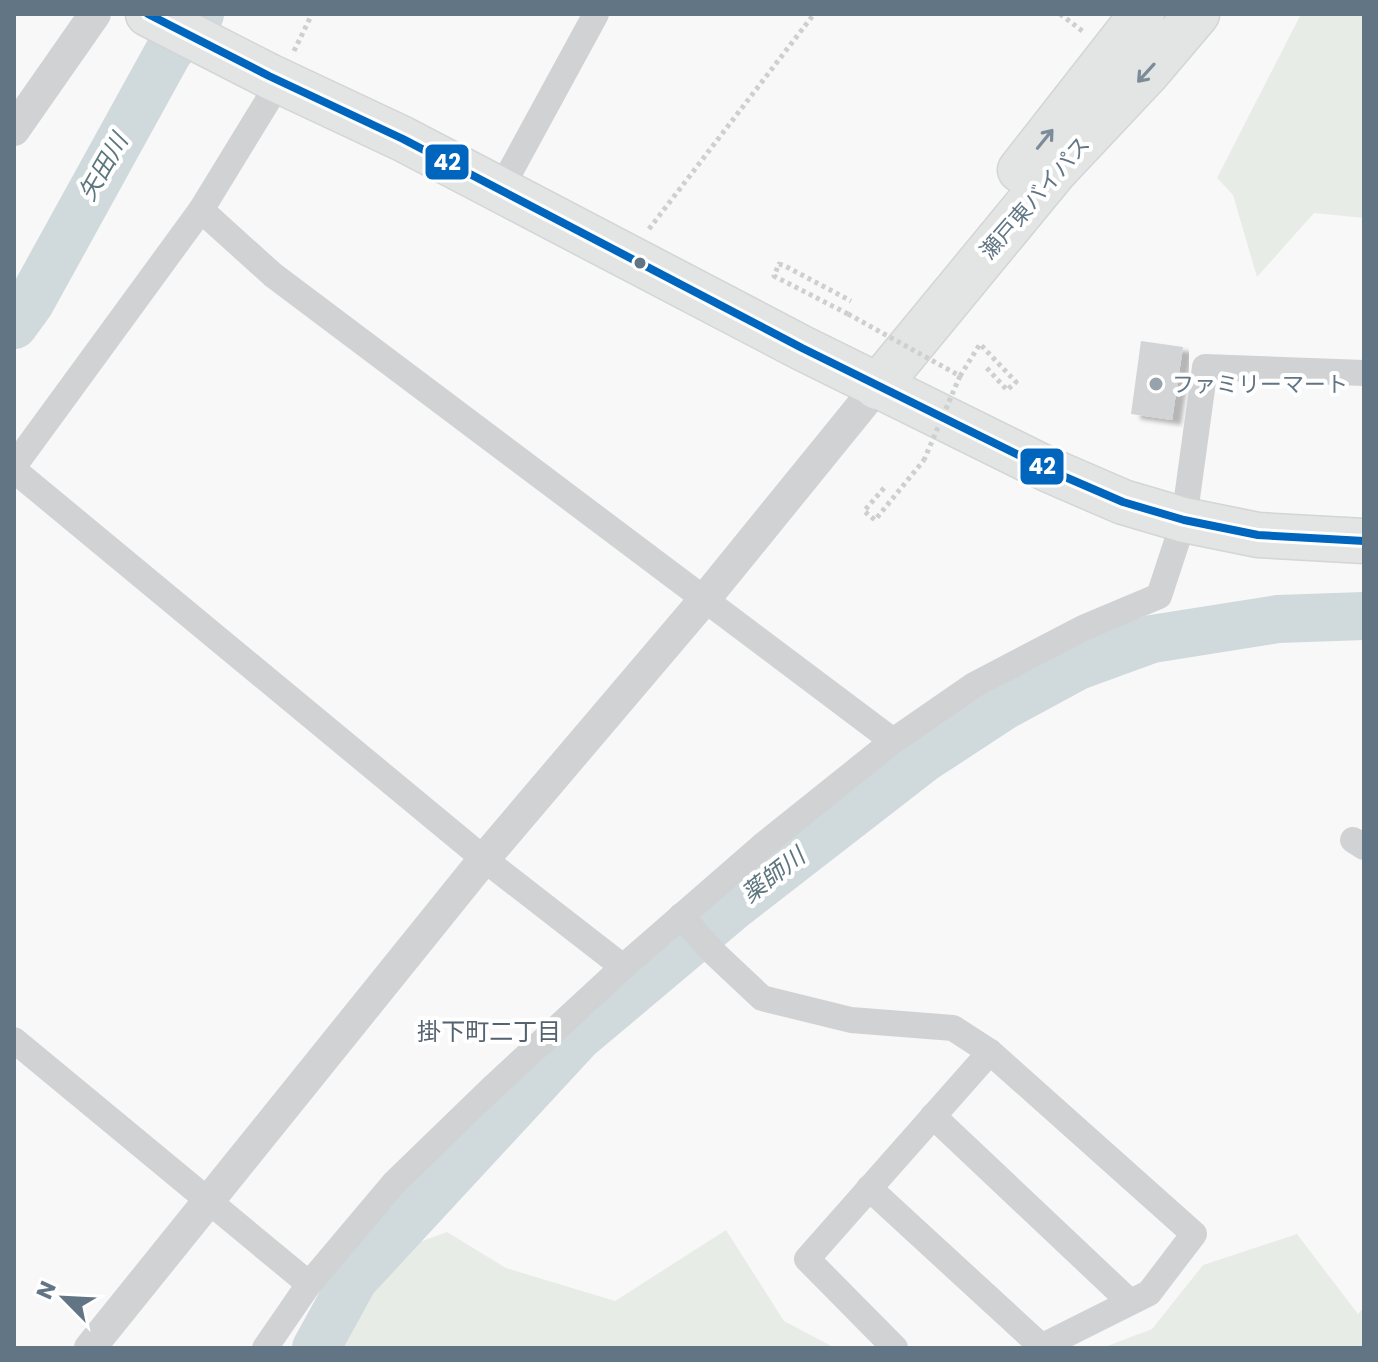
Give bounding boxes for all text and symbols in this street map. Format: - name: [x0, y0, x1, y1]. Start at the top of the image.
- one-way arrow: [1137, 63, 1155, 83]
- water label: 矢田川: [71, 125, 137, 206]
- one-way arrow: [1036, 129, 1054, 150]
- street label: 瀬戸東バイパス: [973, 130, 1097, 266]
- line badge: 42: [424, 143, 470, 181]
- text: 42: [433, 147, 461, 178]
- unlabelled marker: [632, 255, 648, 271]
- place label: ファミリーマート: [1172, 369, 1348, 400]
- marker: ファミリーマート: [1147, 375, 1165, 393]
- line badge: 42: [1019, 447, 1065, 486]
- text: 42: [1028, 451, 1056, 482]
- water label: 薬師川: [734, 838, 814, 910]
- district label: 掛下町二丁目: [417, 1015, 561, 1048]
- north arrow: [24, 1258, 104, 1338]
- text: N: [29, 1276, 64, 1304]

